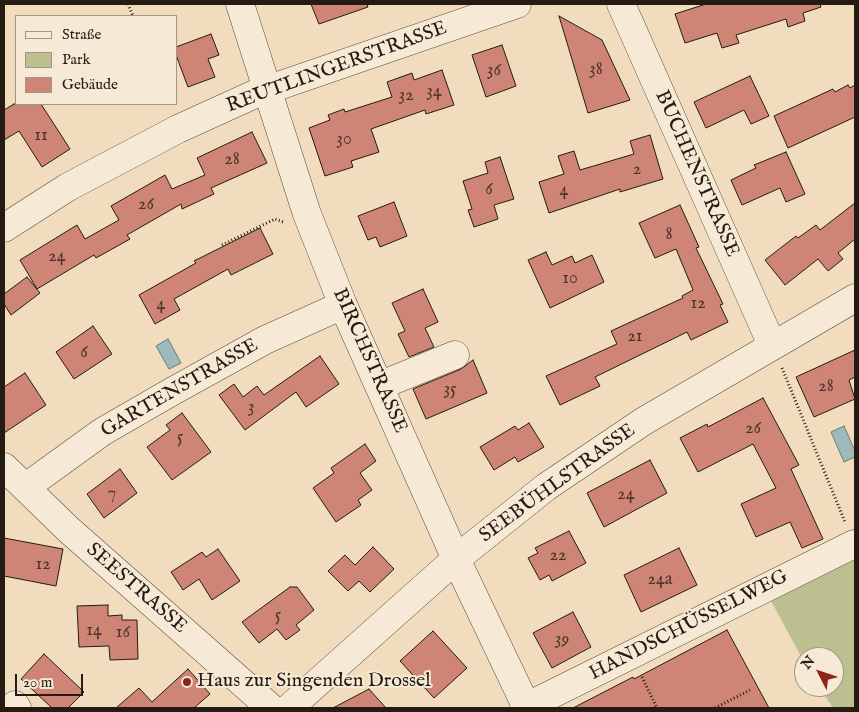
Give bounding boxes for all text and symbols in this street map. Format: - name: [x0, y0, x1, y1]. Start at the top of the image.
- legend: [15, 15, 178, 105]
- street label: REUTLINGERSTRASSE: [223, 17, 451, 119]
- text: Straße: [62, 25, 101, 44]
- text: Park: [62, 50, 91, 69]
- house number: 38: [589, 59, 603, 81]
- house number: 36: [487, 60, 501, 82]
- text: Gebäude: [62, 75, 118, 94]
- house number: 34: [426, 81, 442, 103]
- house number: 32: [398, 85, 414, 107]
- street label: BUCHENSTRASSE: [648, 87, 744, 261]
- house number: 11: [34, 125, 48, 147]
- house number: 30: [336, 129, 352, 151]
- house number: 28: [224, 149, 240, 171]
- house number: 2: [633, 159, 641, 181]
- house number: 6: [485, 179, 493, 201]
- house number: 4: [560, 180, 568, 202]
- house number: 26: [138, 194, 154, 216]
- house number: 8: [665, 224, 673, 246]
- house number: 24: [48, 246, 66, 268]
- house number: 10: [562, 268, 578, 290]
- street label: BIRCHSTRASSE: [326, 285, 412, 437]
- house number: 12: [690, 293, 706, 315]
- house number: 4: [157, 294, 165, 316]
- house number: 21: [627, 326, 643, 348]
- street label: GARTENSTRASSE: [97, 334, 263, 444]
- house number: 6: [80, 342, 88, 364]
- house number: 28: [818, 376, 834, 398]
- house number: 35: [443, 379, 457, 401]
- house number: 3: [248, 397, 254, 419]
- house number: 26: [745, 418, 761, 440]
- street label: SEEBÜHLSTRASSE: [475, 419, 641, 549]
- house number: 5: [177, 427, 183, 449]
- house number: 7: [108, 483, 116, 505]
- house number: 24: [617, 484, 635, 506]
- street label: SEESTRASSE: [81, 539, 191, 639]
- house number: 22: [550, 545, 566, 567]
- house number: 12: [35, 554, 51, 576]
- street label: HANDSCHÜSSELWEG: [586, 565, 792, 687]
- house number: 24a: [647, 569, 673, 591]
- house number: 5: [275, 605, 281, 627]
- house number: 14: [86, 620, 102, 642]
- house number: 16: [116, 622, 130, 644]
- house number: 39: [555, 629, 569, 651]
- north arrow: [794, 647, 844, 697]
- text: N: [798, 652, 819, 673]
- scale bar: [18, 664, 85, 696]
- place label: Haus zur Singenden Drossel: [197, 670, 431, 694]
- text: 20 m: [23, 673, 52, 692]
- marker: Haus zur Singenden Drossel: [181, 676, 193, 688]

